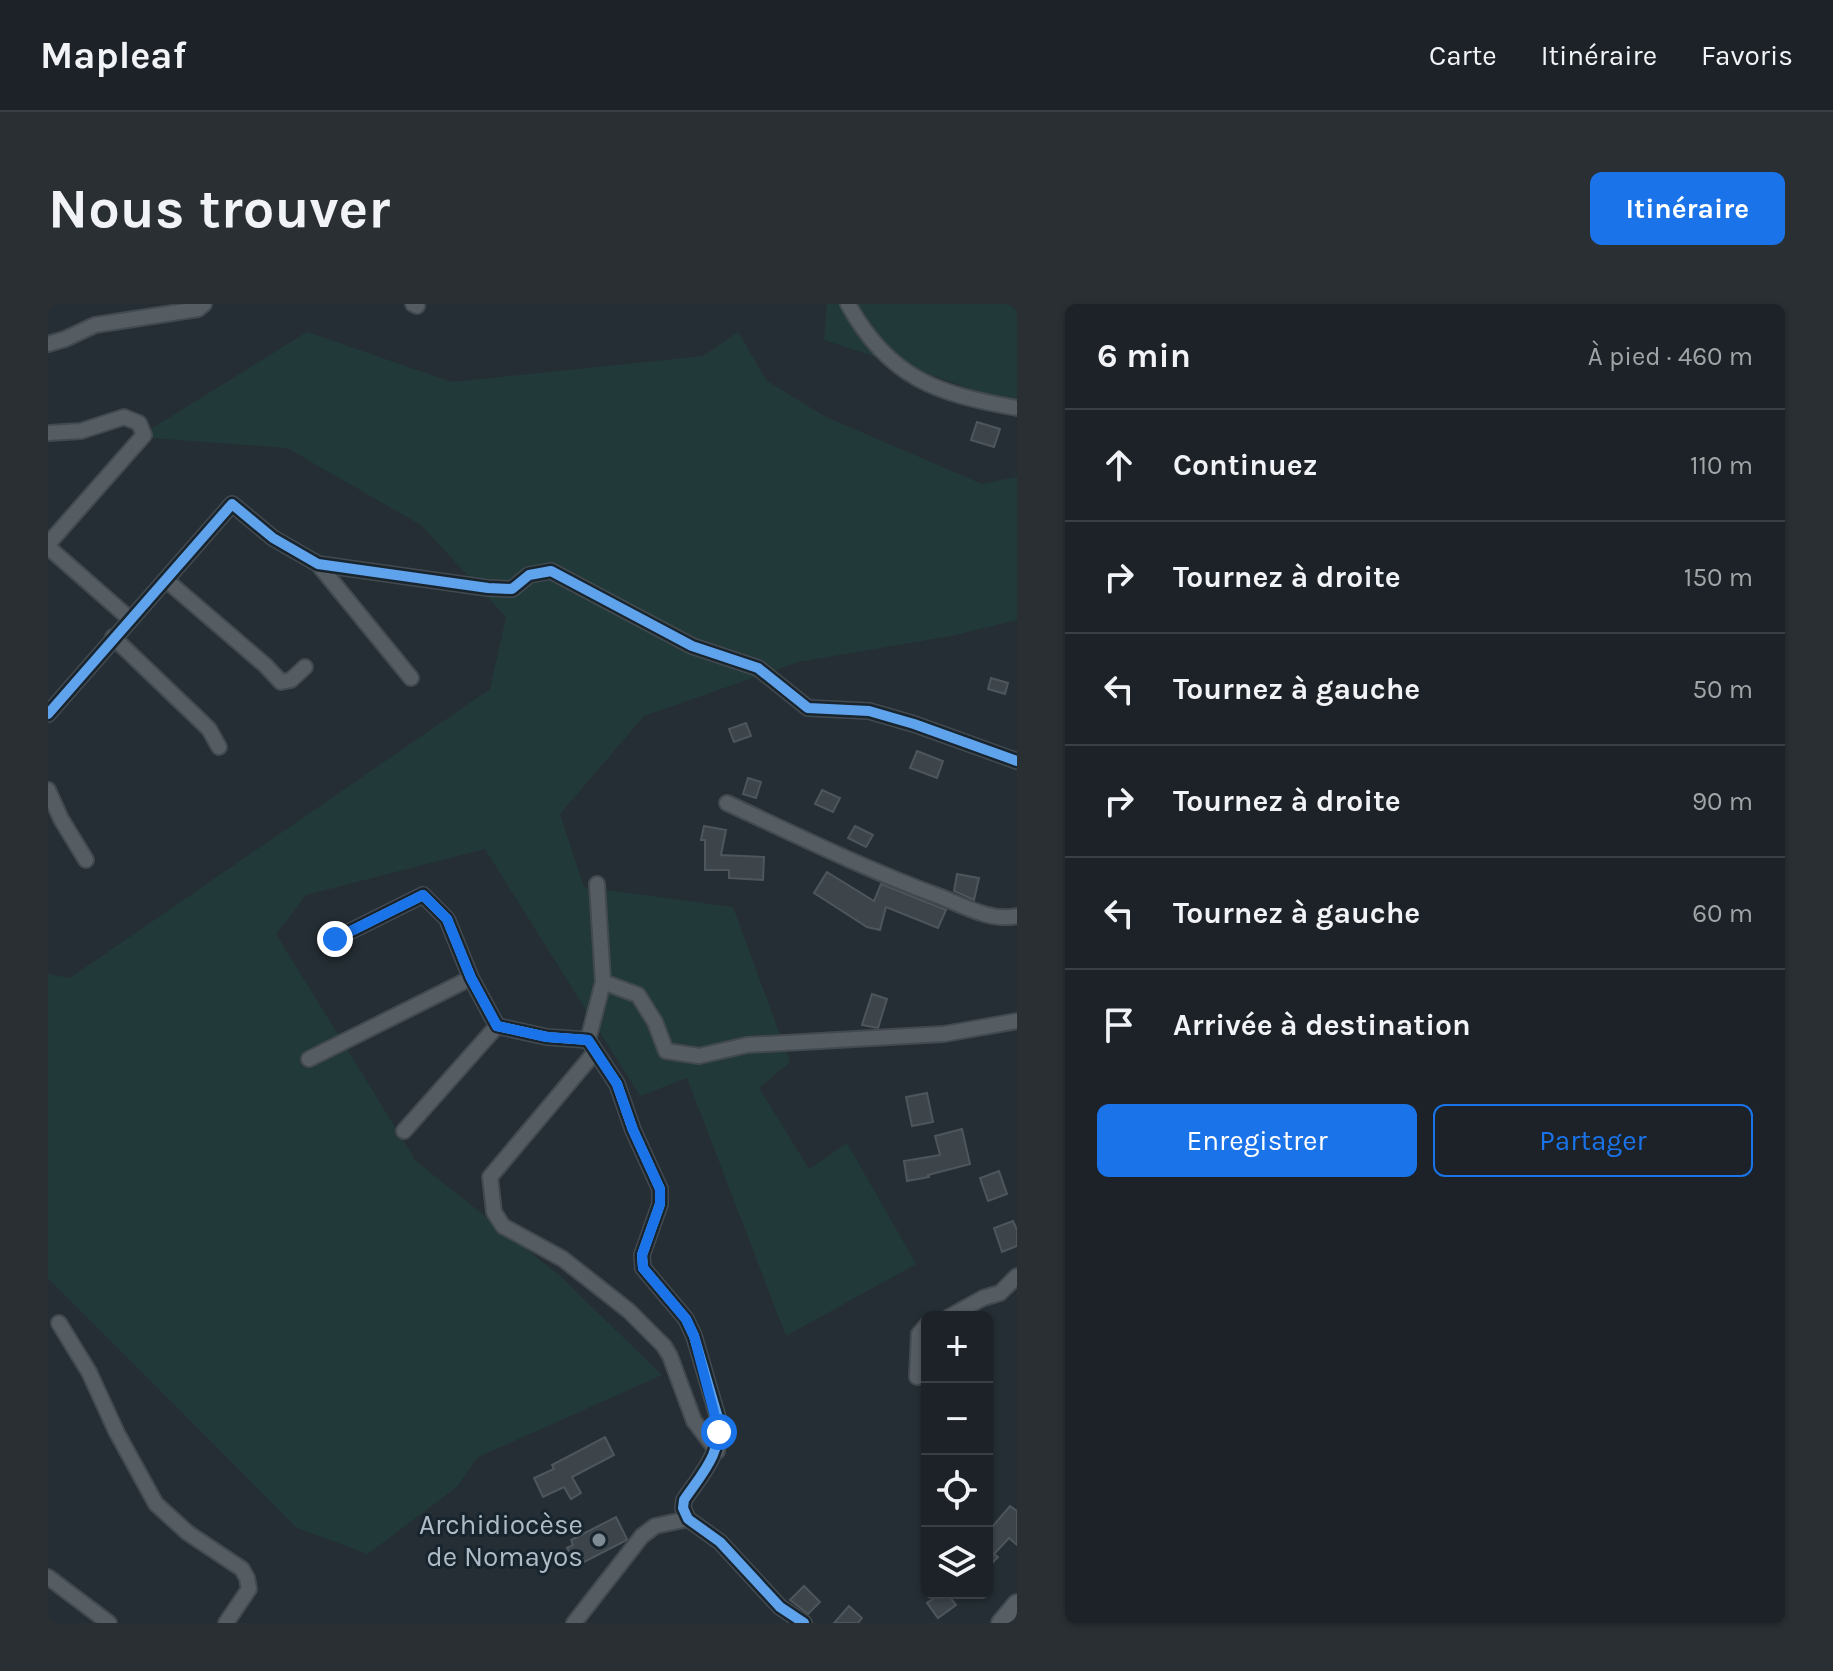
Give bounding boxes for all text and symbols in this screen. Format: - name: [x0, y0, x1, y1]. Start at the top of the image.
- text: Mapleaf: [40, 33, 187, 78]
- text: Carte: [1429, 39, 1497, 72]
- text: Itinéraire: [1541, 39, 1657, 72]
- text: Favoris: [1701, 39, 1793, 72]
- button: Itinéraire: [1590, 172, 1785, 245]
- text: Nous trouver: [48, 176, 390, 241]
- text: 6 min: [1097, 336, 1191, 376]
- text: À pied · 460 m: [1588, 341, 1753, 372]
- icon: ahead: [1097, 443, 1141, 487]
- text: Continuez: [1173, 447, 1318, 483]
- text: 110 m: [1690, 450, 1753, 481]
- icon: right: [1097, 555, 1141, 599]
- text: Tournez à droite: [1173, 559, 1401, 595]
- text: 150 m: [1684, 562, 1753, 593]
- icon: left: [1097, 667, 1141, 711]
- text: Tournez à gauche: [1173, 671, 1420, 707]
- text: 50 m: [1692, 674, 1753, 705]
- icon: right: [1097, 779, 1141, 823]
- text: Tournez à droite: [1173, 783, 1401, 819]
- text: 90 m: [1692, 786, 1753, 817]
- icon: left: [1097, 891, 1141, 935]
- text: Tournez à gauche: [1173, 895, 1420, 931]
- text: 60 m: [1692, 898, 1753, 929]
- route end: [317, 921, 353, 957]
- icon: arrive: [1097, 1003, 1141, 1047]
- text: Arrivée à destination: [1173, 1007, 1471, 1043]
- button: Enregistrer: [1097, 1104, 1417, 1177]
- button: Partager: [1433, 1104, 1753, 1177]
- map controls: [921, 1311, 993, 1599]
- button: +: [921, 1311, 993, 1383]
- button: −: [921, 1383, 993, 1455]
- route start: [701, 1414, 737, 1450]
- button: locate: [921, 1455, 993, 1527]
- place label: Archidiocèse de Nomayos: [419, 1508, 583, 1573]
- button: layers: [921, 1527, 993, 1599]
- marker: Archidiocèse de Nomayos: [590, 1531, 608, 1549]

